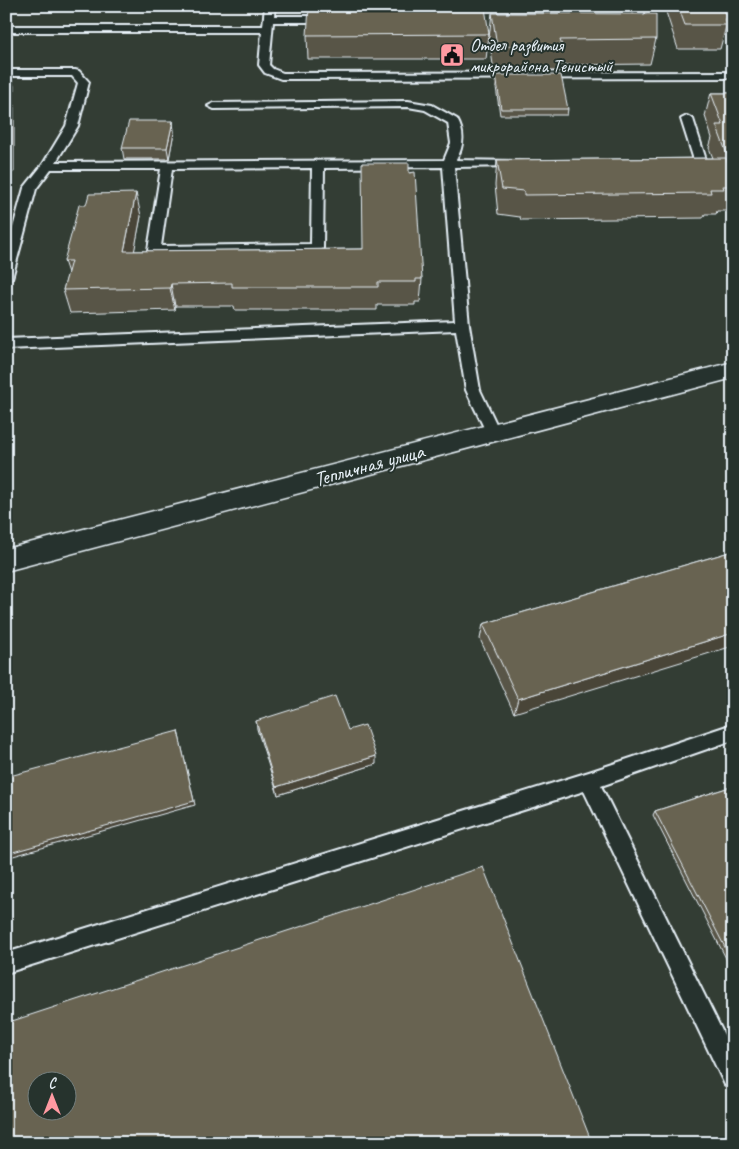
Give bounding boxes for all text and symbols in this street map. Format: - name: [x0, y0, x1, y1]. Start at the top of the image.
- place label: Отдел развития микрорайона Тенистый: [470, 34, 614, 77]
- public building icon: Отдел развития микрорайона Тенистый: [439, 42, 465, 68]
- street label: Тепличная улица: [311, 437, 429, 492]
- north arrow: [28, 1072, 78, 1122]
- text: С: [49, 1075, 58, 1092]

